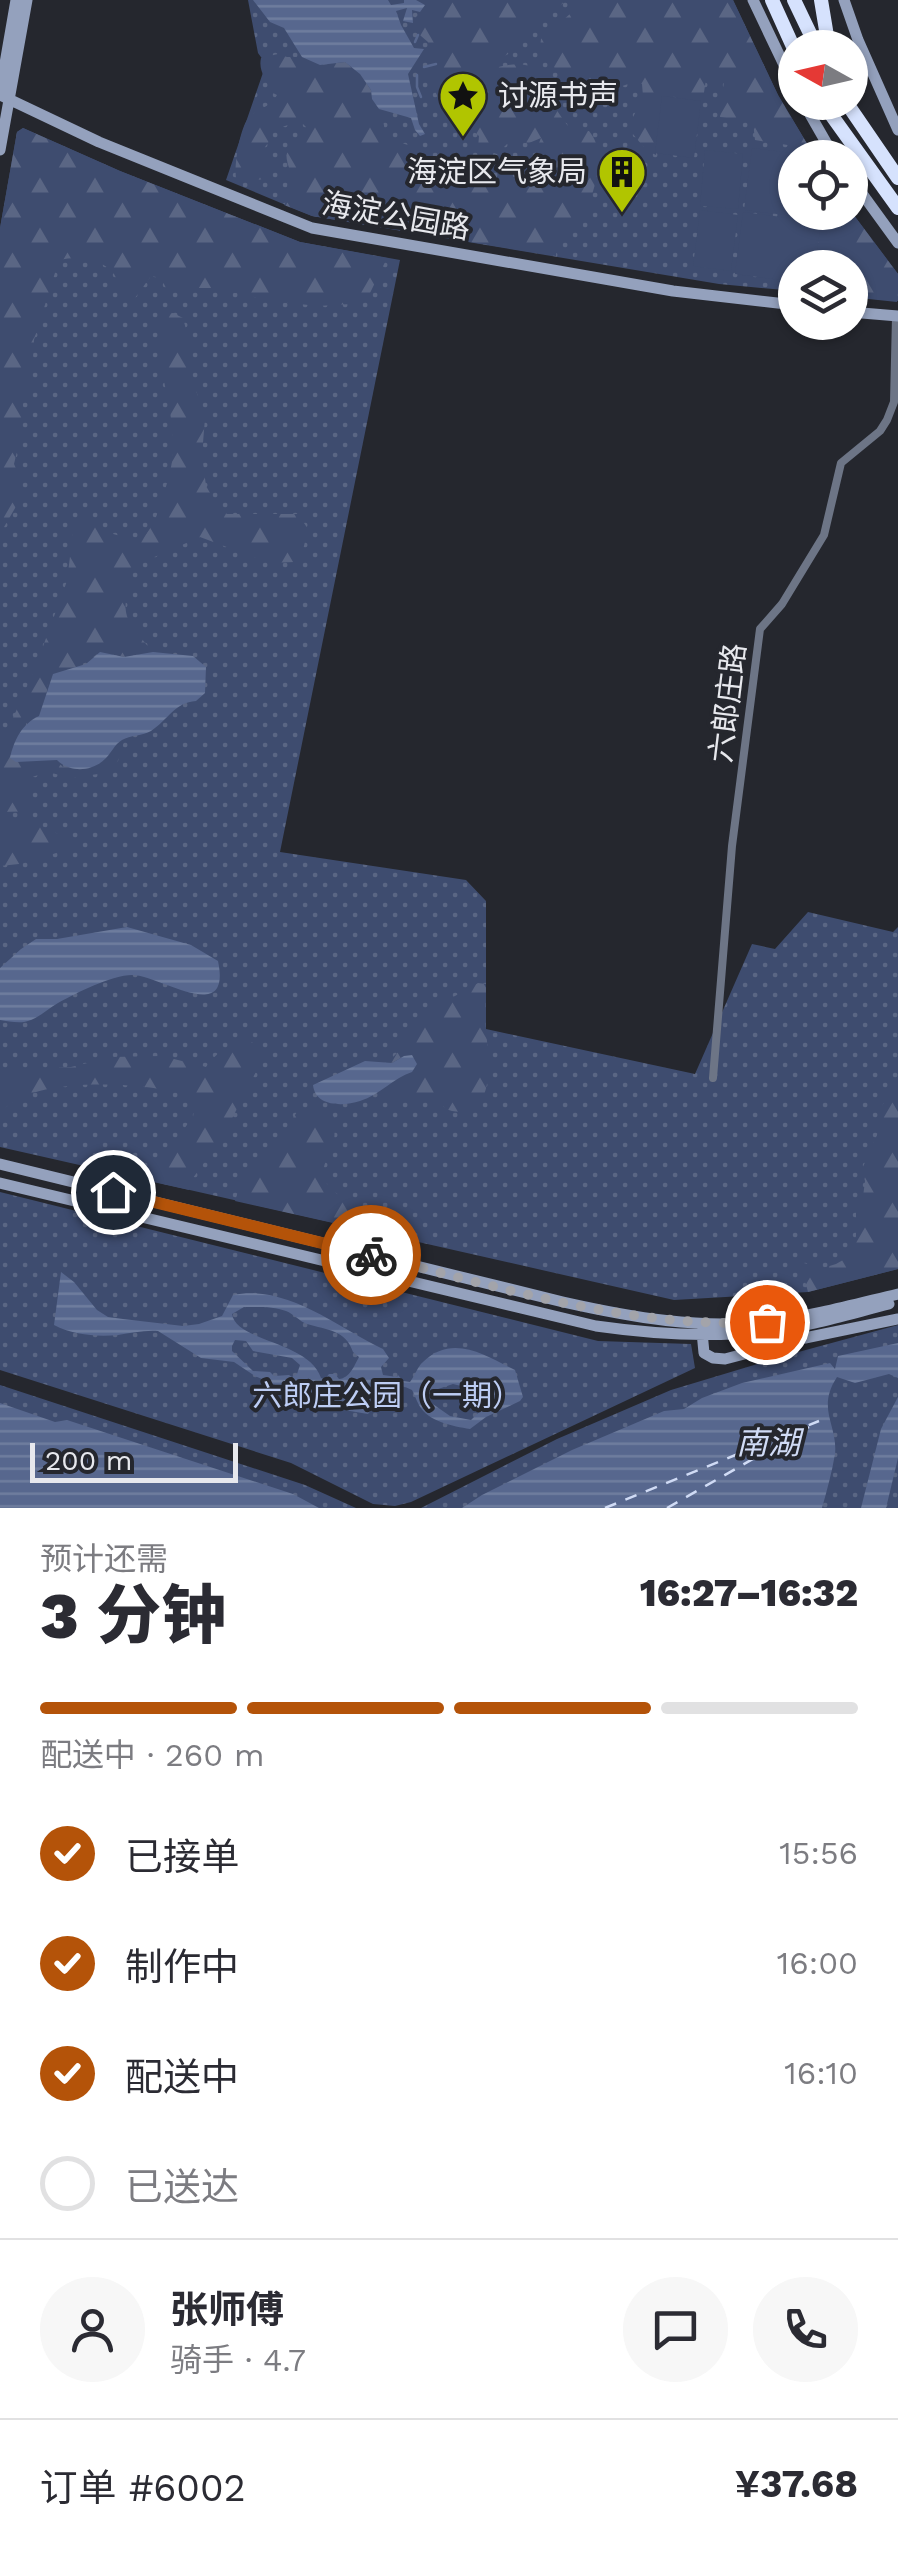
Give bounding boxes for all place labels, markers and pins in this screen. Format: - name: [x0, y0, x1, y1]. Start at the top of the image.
- place icon: 讨源书声: [437, 70, 489, 138]
- place label: 讨源书声: [498, 78, 618, 113]
- building icon: 海淀区气象局: [596, 146, 648, 214]
- place label: 海淀区气象局: [407, 154, 587, 189]
- pin: [71, 1150, 156, 1235]
- pin: [725, 1280, 810, 1365]

